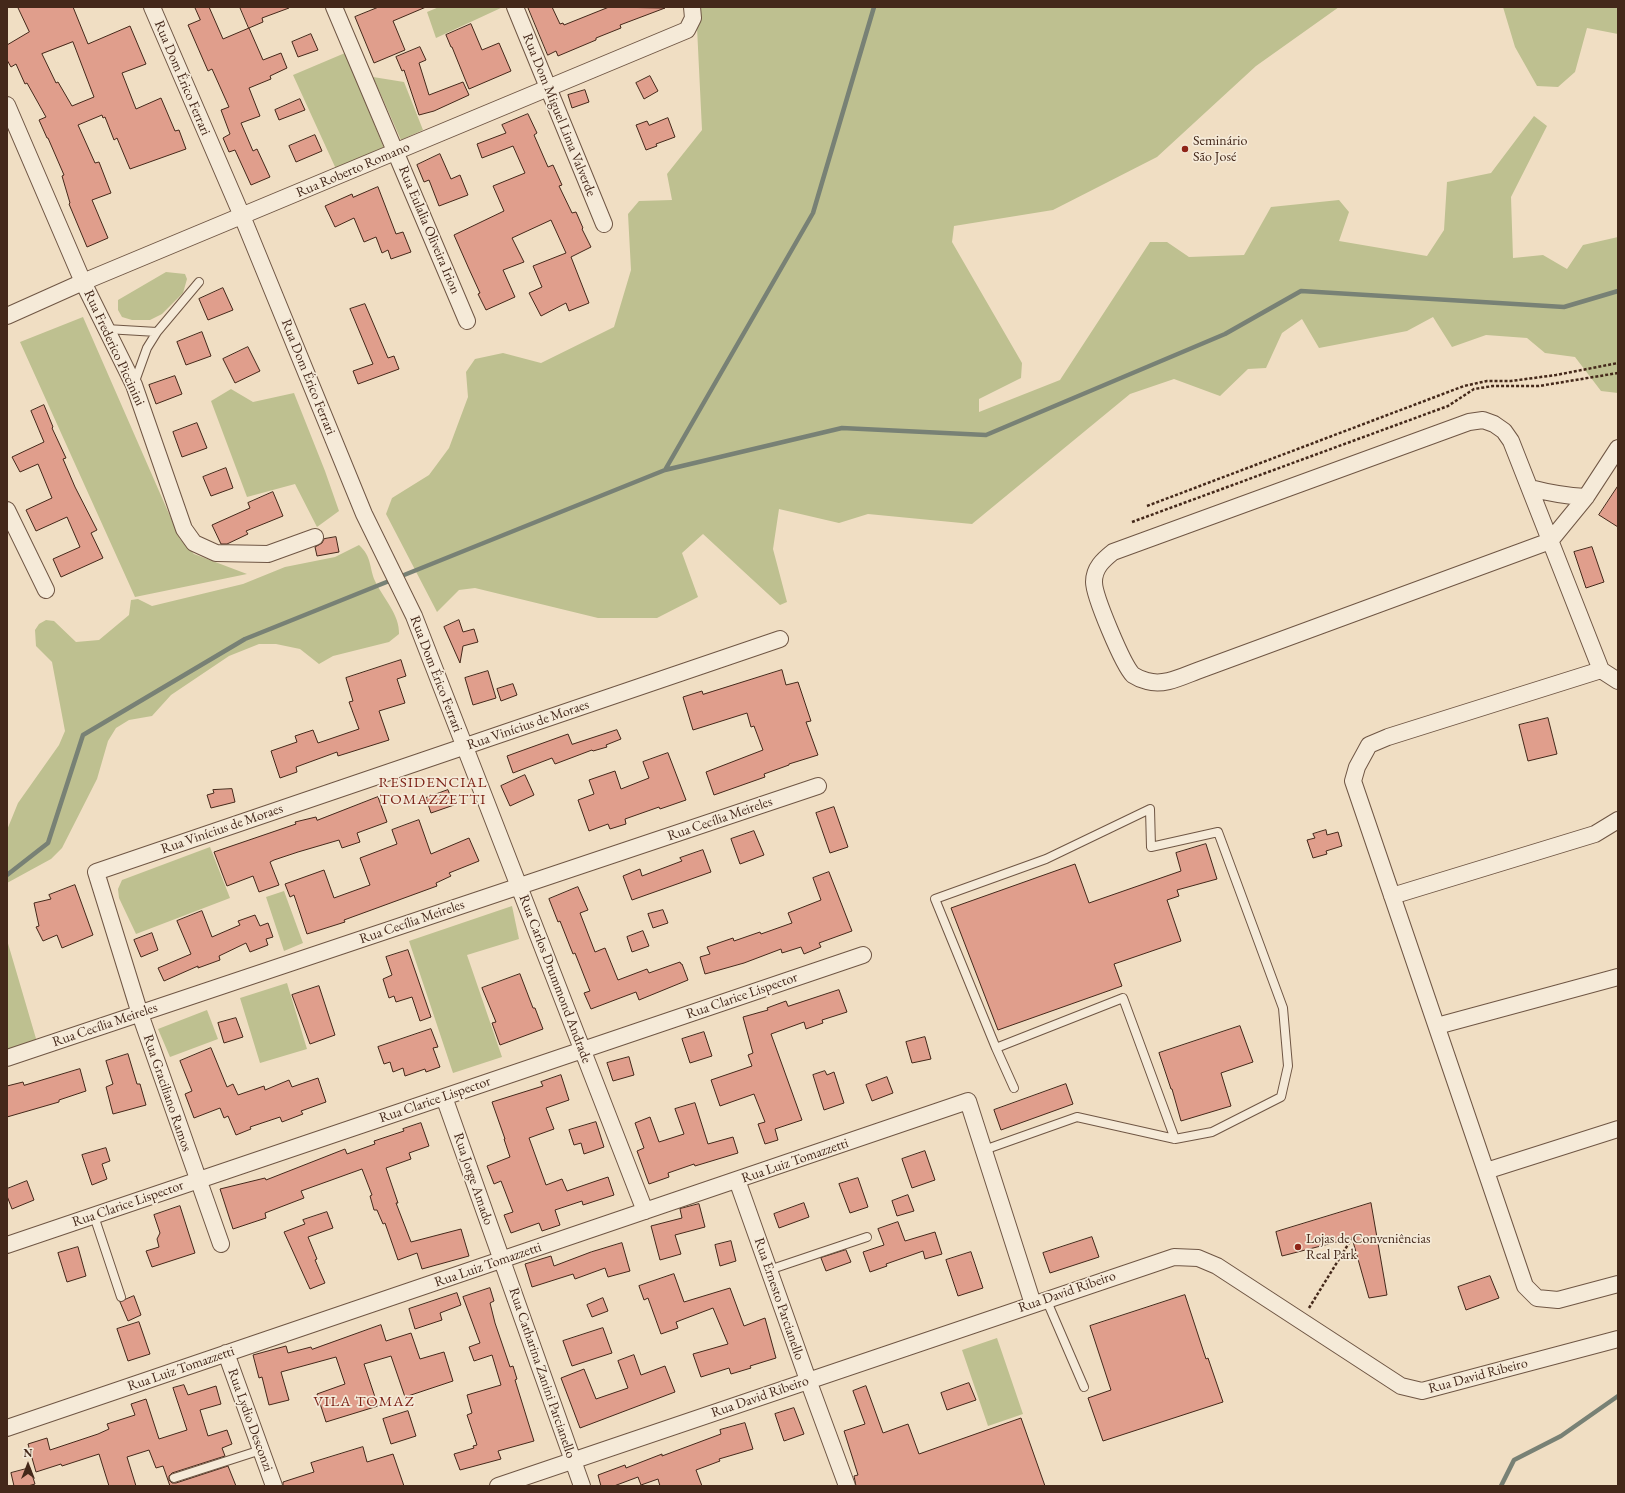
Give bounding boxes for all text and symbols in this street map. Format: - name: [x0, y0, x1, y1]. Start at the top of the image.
- street label: Rua Dom Érico Ferrari: [150, 18, 214, 138]
- street label: Rua Dom Miguel Lima Valverde: [519, 31, 599, 199]
- place label: Seminário São José: [1193, 133, 1247, 166]
- street label: Rua Roberto Romano: [294, 138, 412, 202]
- marker: Seminário São José: [1180, 144, 1190, 154]
- street label: Rua Eulalia Oliveira Irion: [394, 163, 464, 297]
- street label: Rua Frederico Piccinini: [80, 287, 148, 409]
- street label: Rua Dom Érico Ferrari: [277, 317, 339, 437]
- street label: Rua Dom Érico Ferrari: [406, 613, 466, 735]
- street label: Rua Vinícius de Moraes: [465, 696, 591, 754]
- district label: RESIDENCIAL TOMAZZETTI: [379, 774, 487, 809]
- street label: Rua Cecília Meireles: [665, 793, 775, 845]
- street label: Rua Vinícius de Moraes: [159, 800, 285, 858]
- street label: Rua Carlos Drummond Andrade: [515, 892, 595, 1066]
- street label: Rua Cecília Meireles: [357, 896, 467, 948]
- street label: Rua Clarice Lispector: [684, 969, 800, 1023]
- street label: Rua Cecília Meireles: [50, 999, 160, 1051]
- street label: Rua Graciliano Ramos: [139, 1032, 195, 1154]
- street label: Rua Clarice Lispector: [377, 1073, 493, 1127]
- street label: Rua Jorge Amado: [449, 1131, 497, 1227]
- street label: Rua Luiz Tomazzetti: [739, 1135, 851, 1187]
- street label: Rua Clarice Lispector: [70, 1177, 186, 1231]
- place label: Lojas de Conveniências Real Park: [1306, 1231, 1431, 1264]
- street label: Rua Ernesto Parcianello: [750, 1236, 808, 1362]
- street label: Rua Luiz Tomazzetti: [432, 1239, 544, 1291]
- marker: Lojas de Conveniências Real Park: [1293, 1242, 1303, 1252]
- street label: Rua David Ribeiro: [1016, 1267, 1118, 1317]
- street label: Rua Catharina Zanini Parcianello: [505, 1285, 579, 1461]
- street label: Rua Luiz Tomazzetti: [125, 1343, 237, 1395]
- street label: Rua David Ribeiro: [1426, 1355, 1530, 1397]
- street label: Rua Lydio Desconzi: [224, 1366, 276, 1474]
- street label: Rua David Ribeiro: [709, 1372, 811, 1422]
- district label: VILA TOMAZ: [313, 1393, 415, 1411]
- north arrow: [8, 1445, 48, 1485]
- text: N: [24, 1446, 32, 1460]

